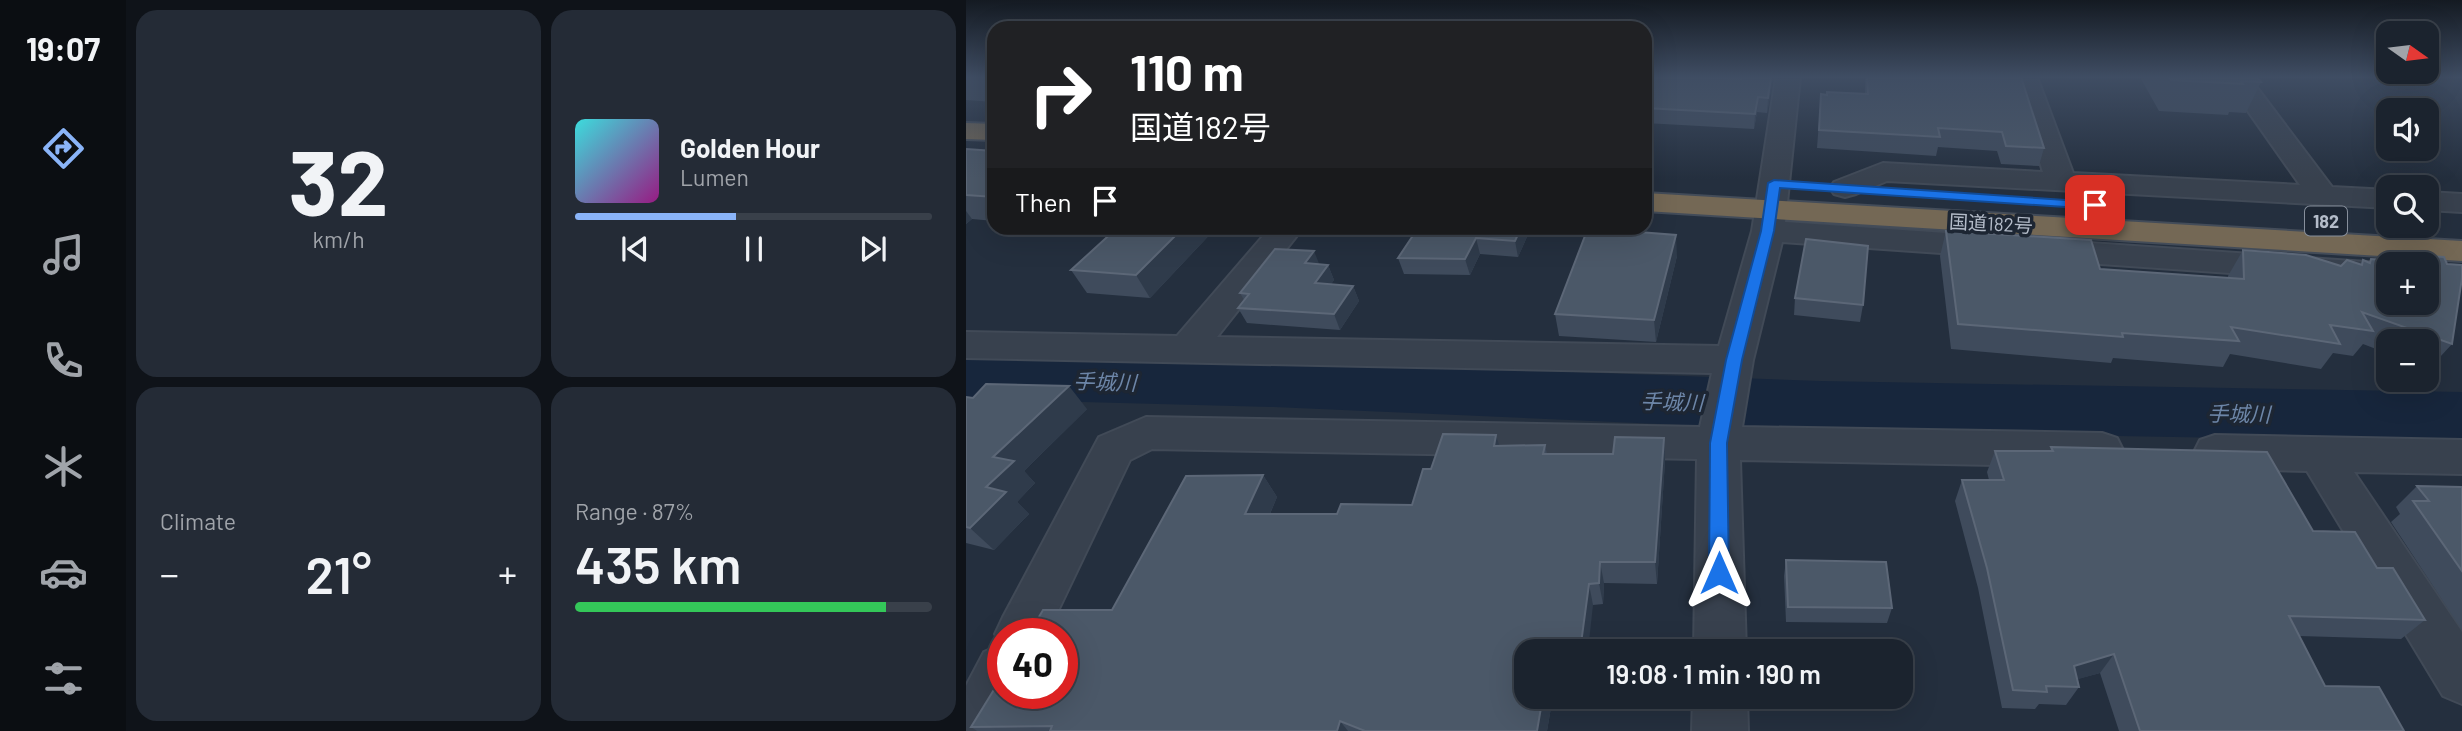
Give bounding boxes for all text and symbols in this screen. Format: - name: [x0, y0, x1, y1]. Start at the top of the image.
- north arrow: [2376, 21, 2440, 84]
- map controls: [2376, 21, 2439, 392]
- text: 19:07: [26, 29, 100, 67]
- text: 110 m: [1130, 42, 1244, 101]
- icon: right: [1015, 49, 1106, 140]
- button: sound: [2376, 98, 2439, 161]
- text: 国道182号: [1130, 107, 1271, 145]
- icon: directions: [39, 124, 88, 173]
- text: 32: [288, 125, 389, 234]
- text: Golden Hour: [680, 132, 820, 163]
- text: Lumen: [680, 163, 749, 191]
- pin: [2065, 175, 2125, 235]
- button: search: [2376, 175, 2439, 238]
- icon: arrive: [1086, 182, 1124, 220]
- text: Then: [1015, 186, 1072, 217]
- icon: arrive: [2076, 186, 2114, 224]
- road number: 182: [2305, 206, 2347, 236]
- street label: 国道182号: [1949, 209, 2033, 237]
- text: km/h: [312, 225, 365, 253]
- icon: music: [39, 230, 88, 279]
- icon: previous: [616, 230, 654, 268]
- icon: pause: [735, 230, 773, 268]
- icon: next: [854, 230, 892, 268]
- button: +: [2376, 252, 2439, 315]
- button: −: [2376, 329, 2439, 392]
- icon: phone: [39, 336, 88, 385]
- water label: 手城川: [1073, 367, 1139, 395]
- water label: 手城川: [1640, 387, 1706, 415]
- water label: 手城川: [2207, 400, 2273, 426]
- icon: climate: [39, 442, 88, 491]
- text: Range · 87%: [575, 497, 694, 525]
- text: Climate: [160, 507, 236, 535]
- text: 435 km: [575, 532, 741, 594]
- position arrow: [1682, 536, 1756, 610]
- text: 21°: [305, 542, 372, 604]
- icon: car: [39, 548, 88, 597]
- text: −: [160, 550, 179, 596]
- text: +: [498, 550, 517, 596]
- speed limit sign: 40: [987, 618, 1078, 709]
- icon: filters: [39, 654, 88, 703]
- text: 19:08 · 1 min · 190 m: [1606, 658, 1821, 689]

